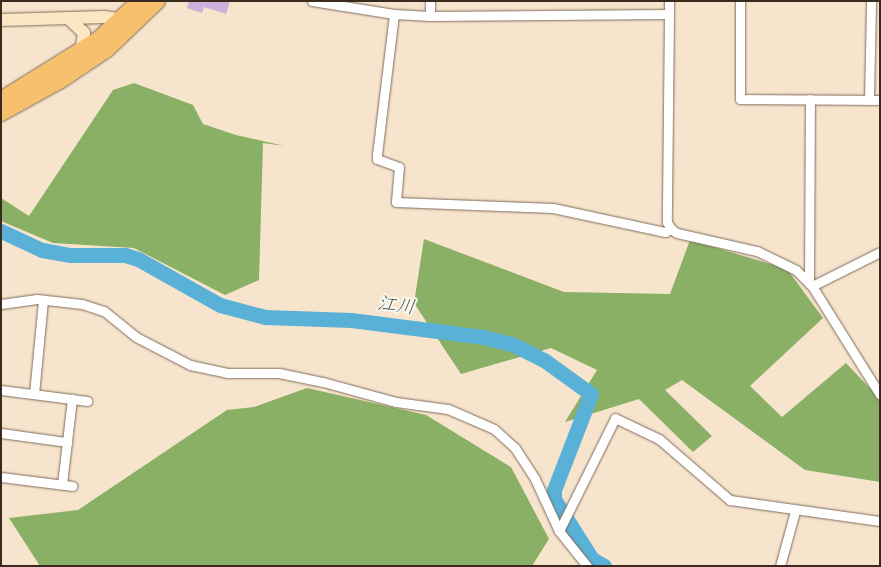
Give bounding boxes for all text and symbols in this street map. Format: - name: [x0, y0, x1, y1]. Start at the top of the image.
- water label: 江川: [376, 292, 416, 320]

